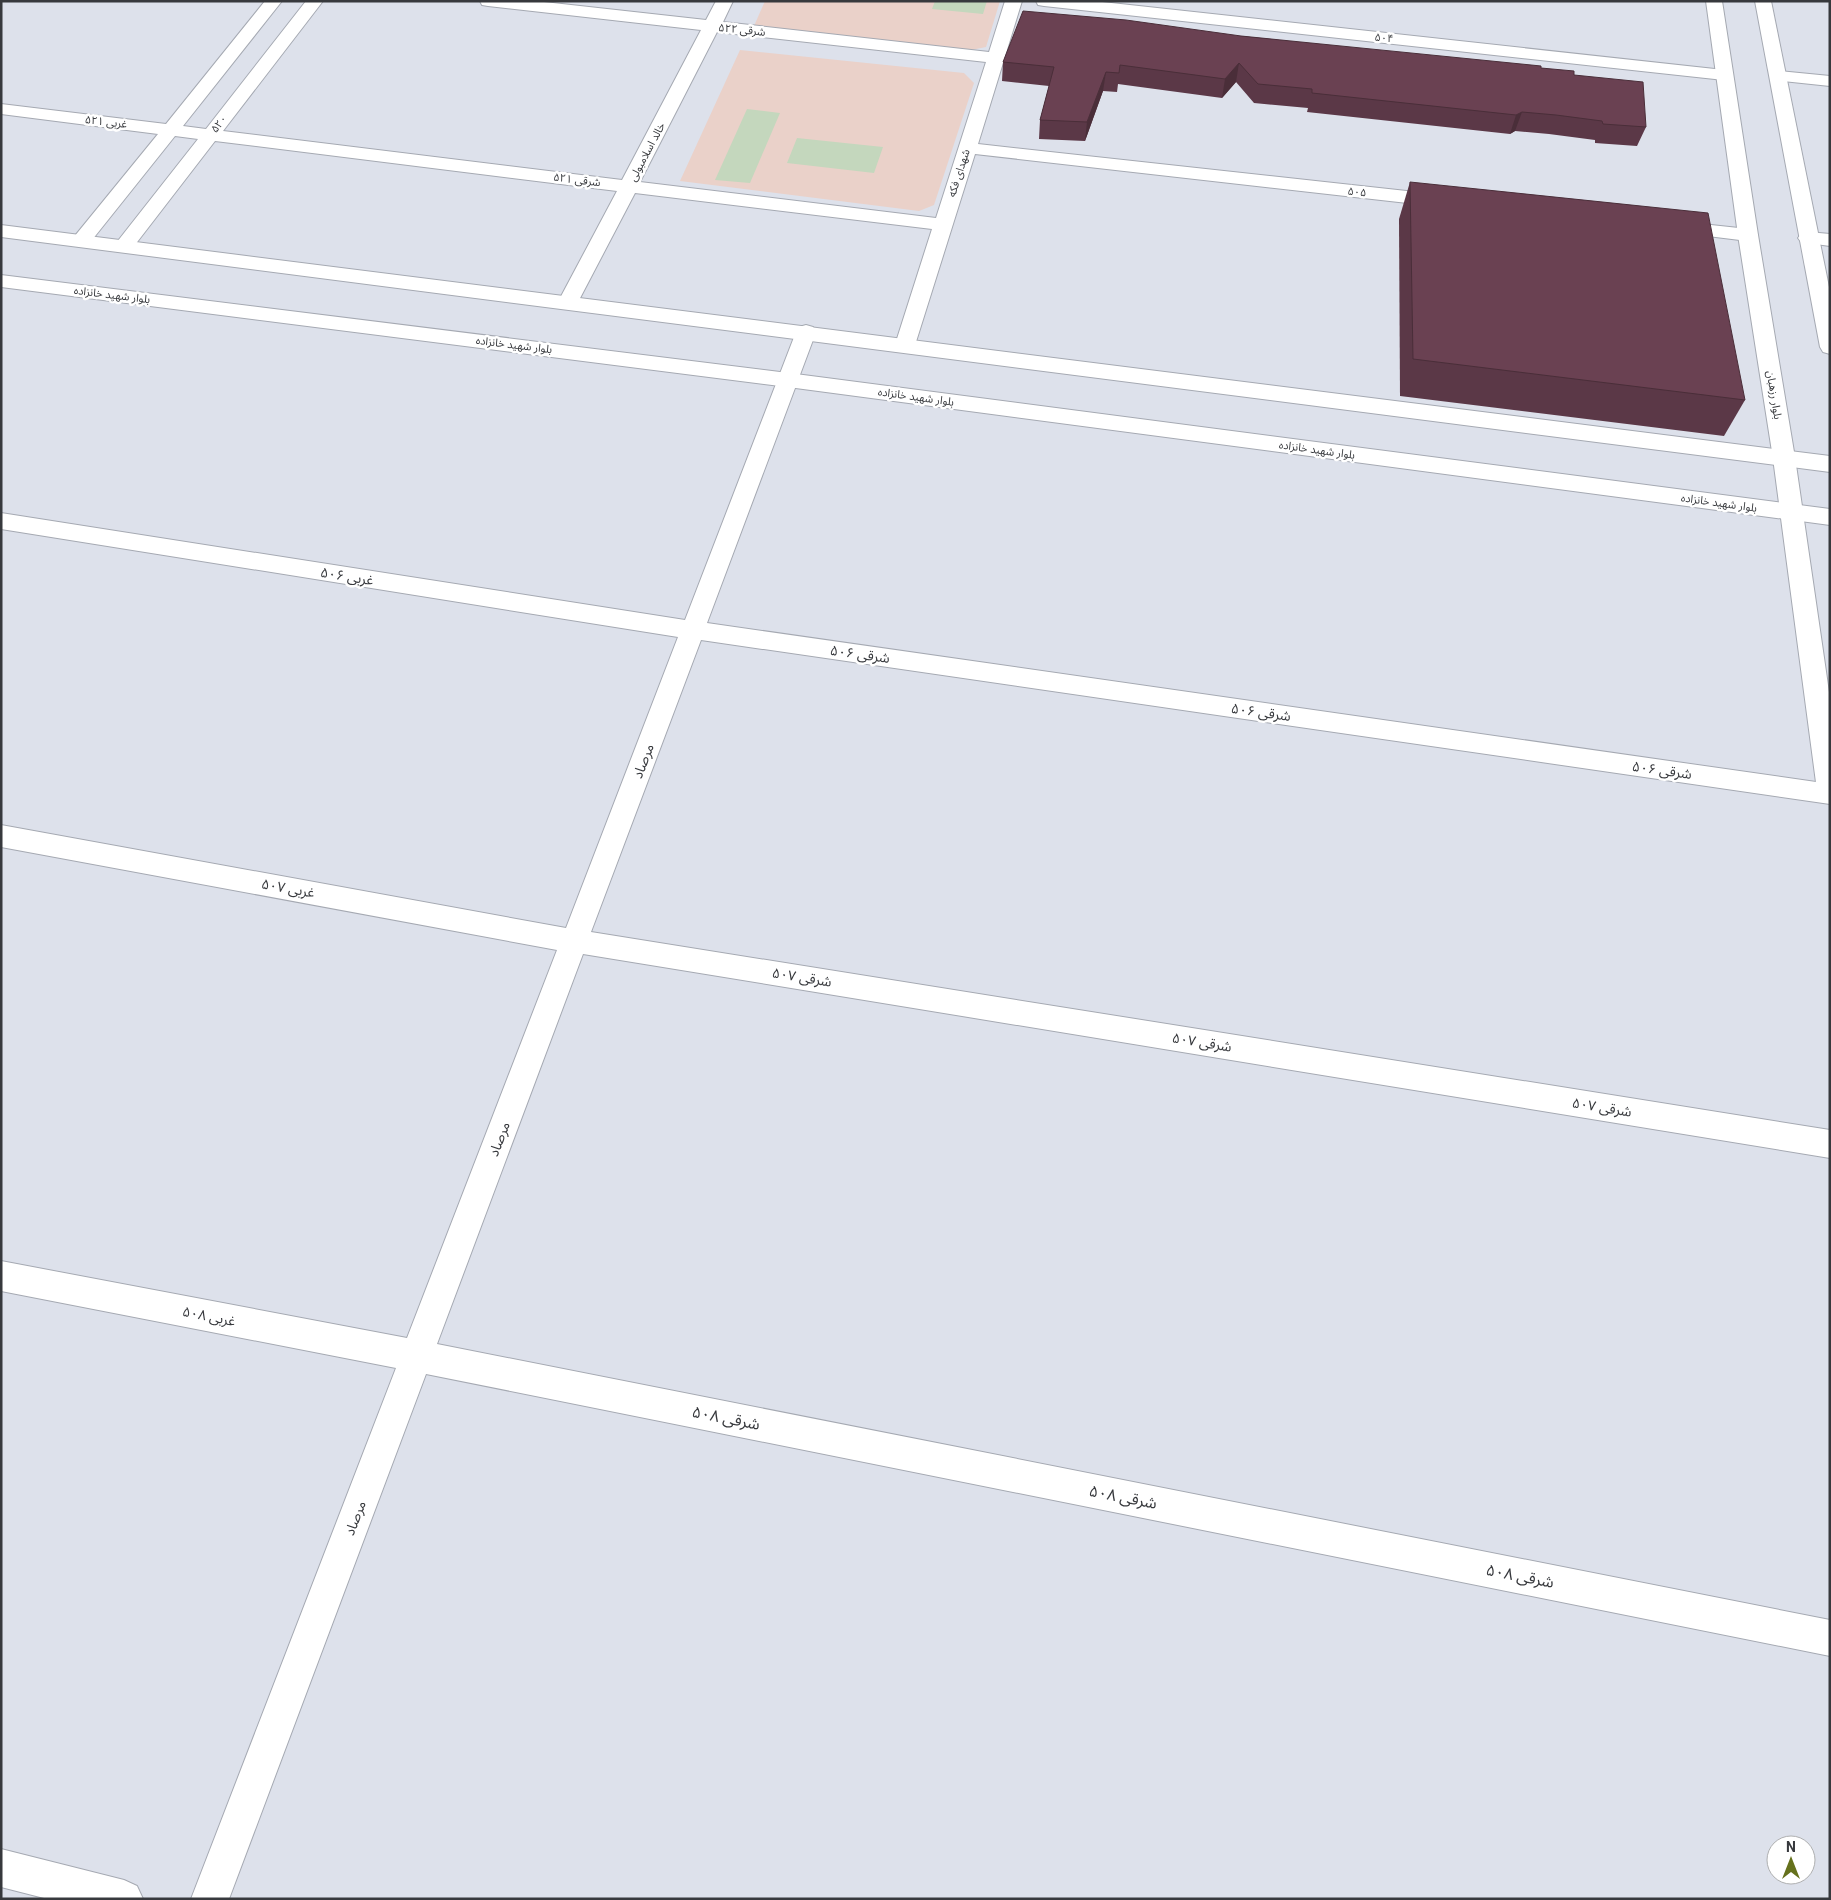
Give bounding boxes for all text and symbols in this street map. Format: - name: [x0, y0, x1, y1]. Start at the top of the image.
- street label: ۵۲۲ شرقی: [718, 21, 767, 39]
- street label: ۵۰۴: [1374, 31, 1394, 45]
- street label: ۵۲۱ غربی: [84, 113, 128, 131]
- street label: ۵۲۰: [208, 113, 230, 135]
- street label: خالد اسلامبولی: [626, 120, 668, 184]
- street label: شهدای فکه: [945, 147, 973, 199]
- street label: ۵۲۱ شرقی: [553, 171, 602, 189]
- street label: ۵۰۵: [1347, 185, 1367, 199]
- street label: بلوار شهید خانزاده: [73, 284, 151, 306]
- street label: بلوار شهید خانزاده: [475, 334, 553, 356]
- street label: بلوار رزهبان: [1764, 370, 1784, 420]
- street label: بلوار شهید خانزاده: [877, 385, 955, 409]
- street label: بلوار شهید خانزاده: [1278, 438, 1356, 462]
- street label: بلوار شهید خانزاده: [1680, 491, 1758, 515]
- street label: ۵۰۶ غربی: [319, 564, 375, 589]
- street label: ۵۰۶ شرقی: [829, 642, 891, 667]
- street label: ۵۰۶ شرقی: [1230, 700, 1292, 725]
- street label: مرصاد: [629, 741, 658, 781]
- street label: ۵۰۶ شرقی: [1631, 758, 1693, 783]
- street label: ۵۰۷ غربی: [260, 875, 316, 902]
- street label: ۵۰۷ شرقی: [771, 964, 833, 991]
- street label: ۵۰۷ شرقی: [1171, 1029, 1233, 1056]
- street label: ۵۰۷ شرقی: [1571, 1094, 1633, 1121]
- street label: مرصاد: [485, 1119, 514, 1159]
- street label: ۵۰۸ غربی: [181, 1303, 237, 1330]
- street label: ۵۰۸ شرقی: [690, 1402, 762, 1434]
- street label: ۵۰۸ شرقی: [1087, 1481, 1159, 1513]
- street label: مرصاد: [341, 1498, 370, 1538]
- street label: ۵۰۸ شرقی: [1484, 1560, 1556, 1592]
- north arrow: [1766, 1835, 1816, 1885]
- text: N: [1786, 1839, 1796, 1855]

